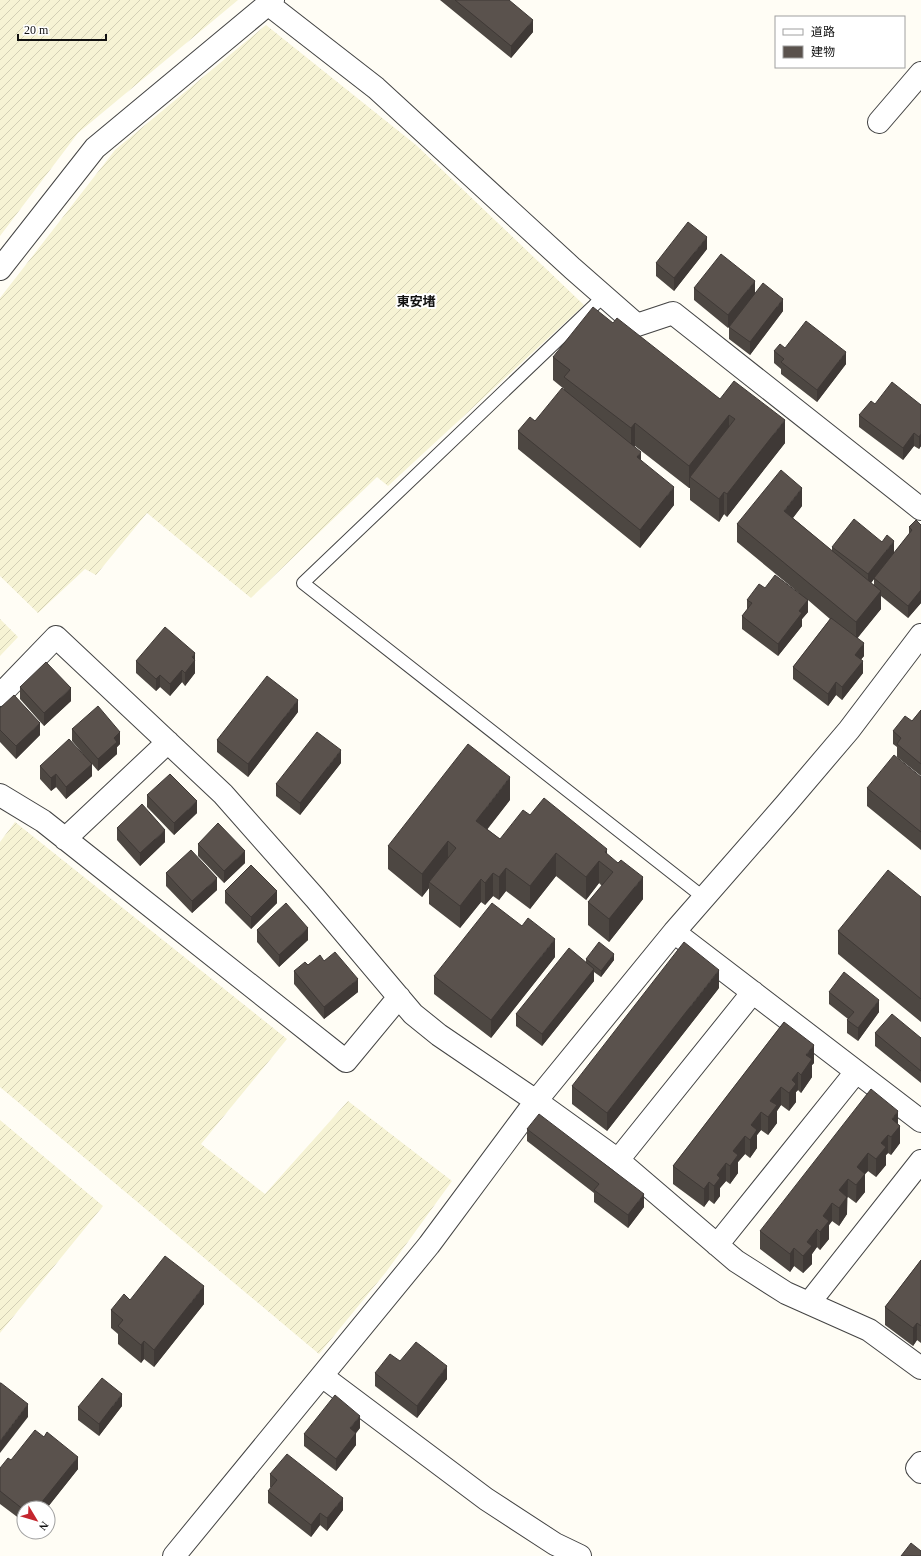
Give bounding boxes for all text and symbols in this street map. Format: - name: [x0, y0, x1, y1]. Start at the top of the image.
- scale bar: [18, 16, 106, 42]
- legend: [775, 16, 905, 68]
- text: 20 m: [24, 23, 49, 37]
- text: 道路: [811, 25, 835, 39]
- text: 建物: [811, 45, 835, 59]
- district label: 東安堵: [396, 294, 436, 309]
- north arrow: [16, 1500, 56, 1540]
- text: N: [37, 1519, 51, 1533]

